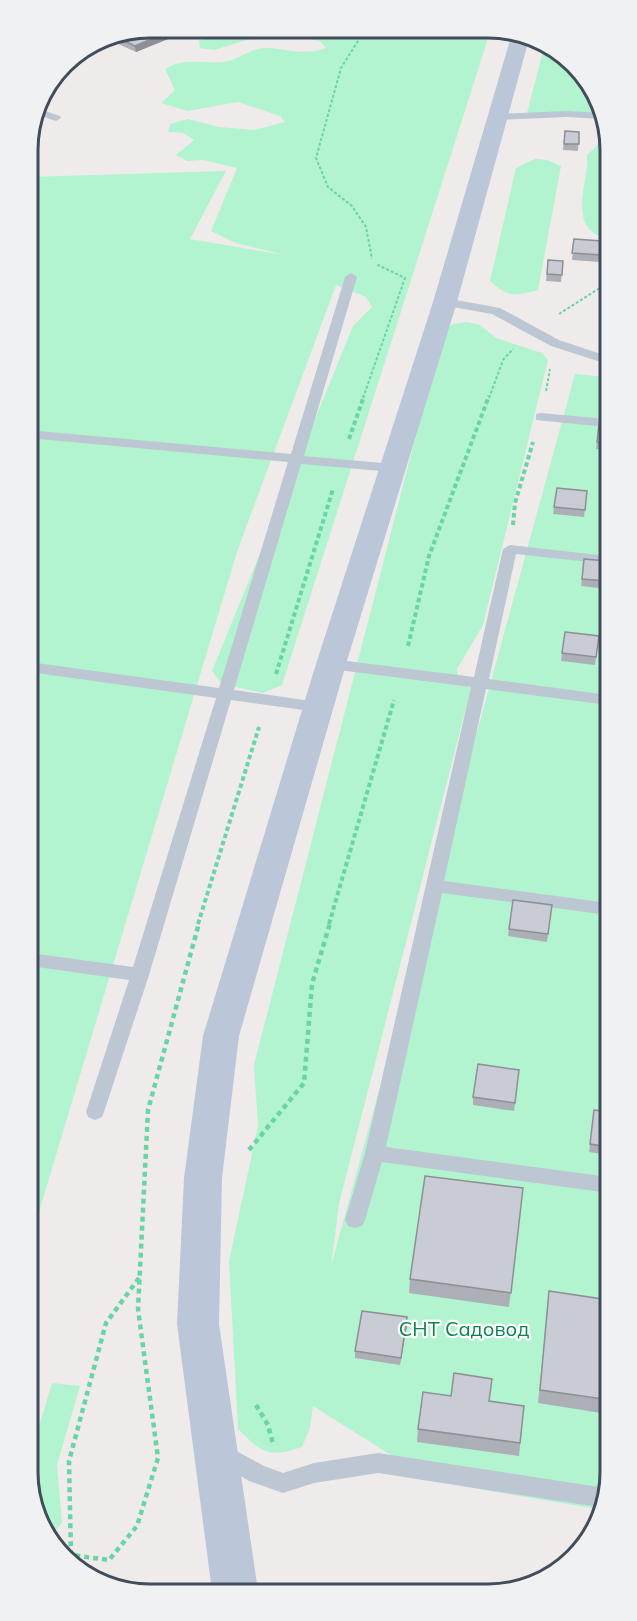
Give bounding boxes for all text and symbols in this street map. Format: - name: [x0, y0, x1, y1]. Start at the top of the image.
- park label: СНТ Садовод: [399, 1316, 529, 1341]

